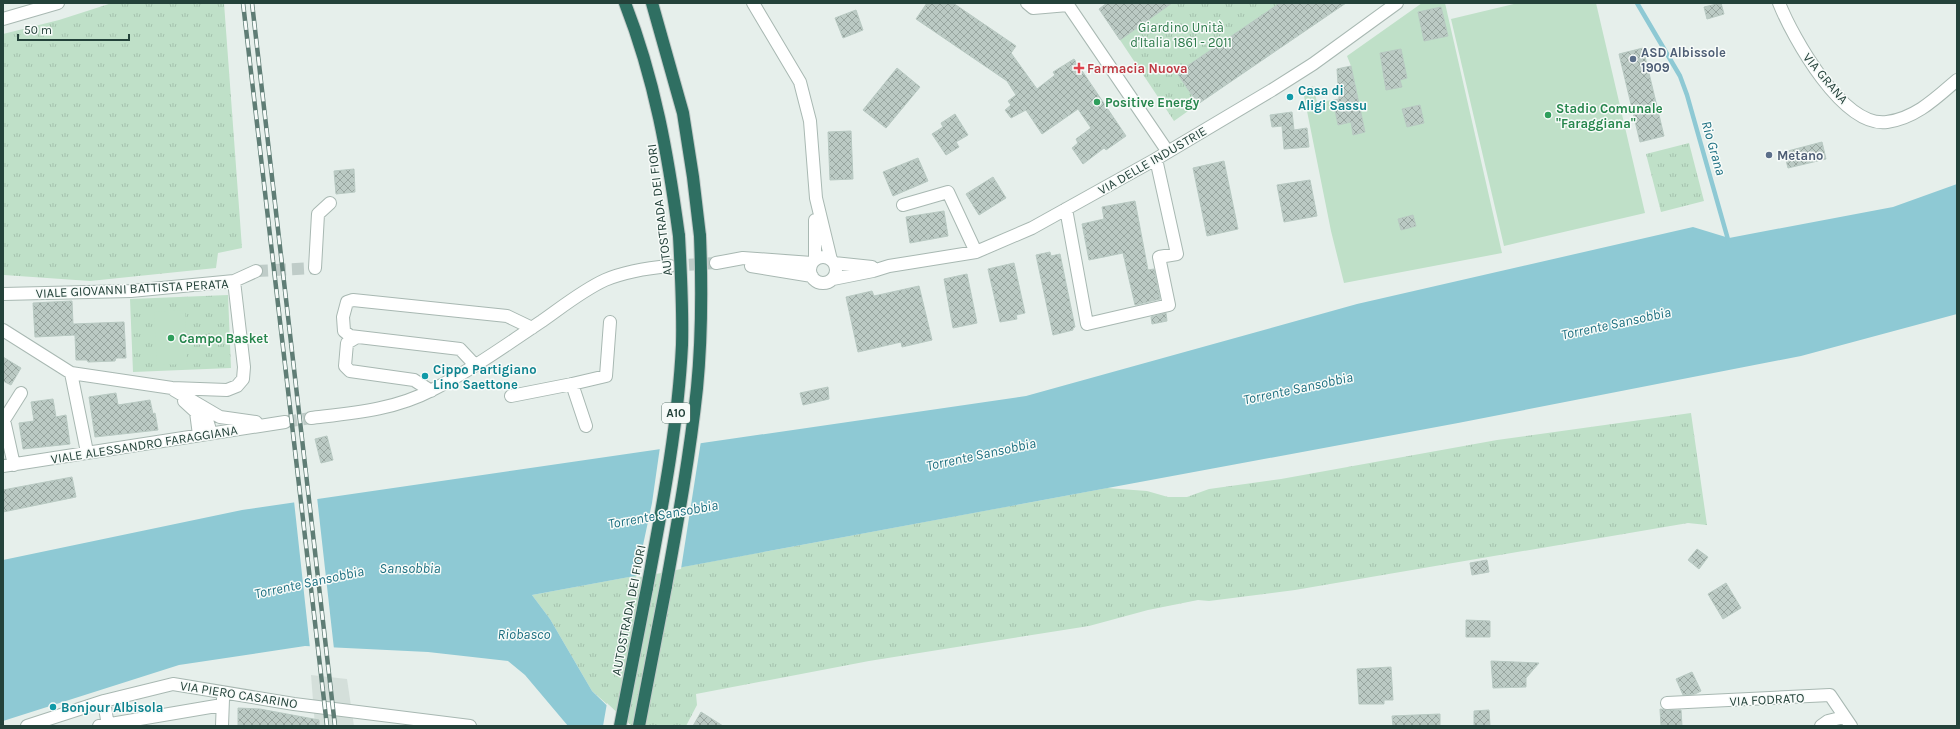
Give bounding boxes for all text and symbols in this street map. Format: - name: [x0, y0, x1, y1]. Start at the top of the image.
- scale bar: [18, 16, 129, 42]
- park label: Giardino Unità d'Italia 1861 - 2011: [1130, 20, 1232, 50]
- text: 50 m: [24, 23, 52, 37]
- place label: ASD Albissole 1909: [1641, 45, 1726, 75]
- street label: VIA GRANA: [1800, 50, 1852, 107]
- marker: ASD Albissole 1909: [1628, 54, 1638, 64]
- place label: Farmacia Nuova: [1087, 61, 1188, 76]
- marker: Farmacia Nuova: [1074, 63, 1084, 73]
- place label: Casa di Aligi Sassu: [1298, 83, 1367, 113]
- marker: Casa di Aligi Sassu: [1285, 92, 1295, 102]
- place label: Positive Energy: [1105, 95, 1200, 110]
- marker: Positive Energy: [1092, 97, 1102, 107]
- place label: Stadio Comunale "Faraggiana": [1556, 101, 1663, 131]
- marker: Stadio Comunale "Faraggiana": [1543, 110, 1553, 120]
- water label: Rio Grana: [1698, 119, 1729, 177]
- street label: VIA DELLE INDUSTRIE: [1095, 123, 1209, 198]
- street label: AUTOSTRADA DEI FIORI: [644, 143, 675, 277]
- place label: Metano: [1777, 148, 1823, 163]
- marker: Metano: [1764, 150, 1774, 160]
- street label: VIALE GIOVANNI BATTISTA PERATA: [35, 276, 229, 301]
- water label: Torrente Sansobbia: [1560, 304, 1672, 343]
- place label: Campo Basket: [179, 331, 268, 346]
- marker: Campo Basket: [166, 333, 176, 343]
- place label: Cippo Partigiano Lino Saettone: [433, 362, 537, 392]
- water label: Torrente Sansobbia: [1242, 369, 1354, 408]
- marker: Cippo Partigiano Lino Saettone: [420, 371, 430, 381]
- road number: A10: [662, 403, 690, 423]
- street label: VIALE ALESSANDRO FARAGGIANA: [50, 422, 239, 467]
- water label: Torrente Sansobbia: [925, 435, 1037, 474]
- water label: Torrente Sansobbia: [607, 496, 719, 533]
- street label: AUTOSTRADA DEI FIORI: [608, 543, 649, 677]
- water label: Sansobbia: [379, 560, 441, 577]
- water label: Torrente Sansobbia: [253, 563, 365, 602]
- water label: Riobasco: [498, 626, 551, 643]
- street label: VIA PIERO CASARINO: [179, 678, 299, 711]
- street label: VIA FODRATO: [1729, 690, 1805, 709]
- place label: Bonjour Albisola: [61, 700, 163, 715]
- marker: Bonjour Albisola: [48, 702, 58, 712]

